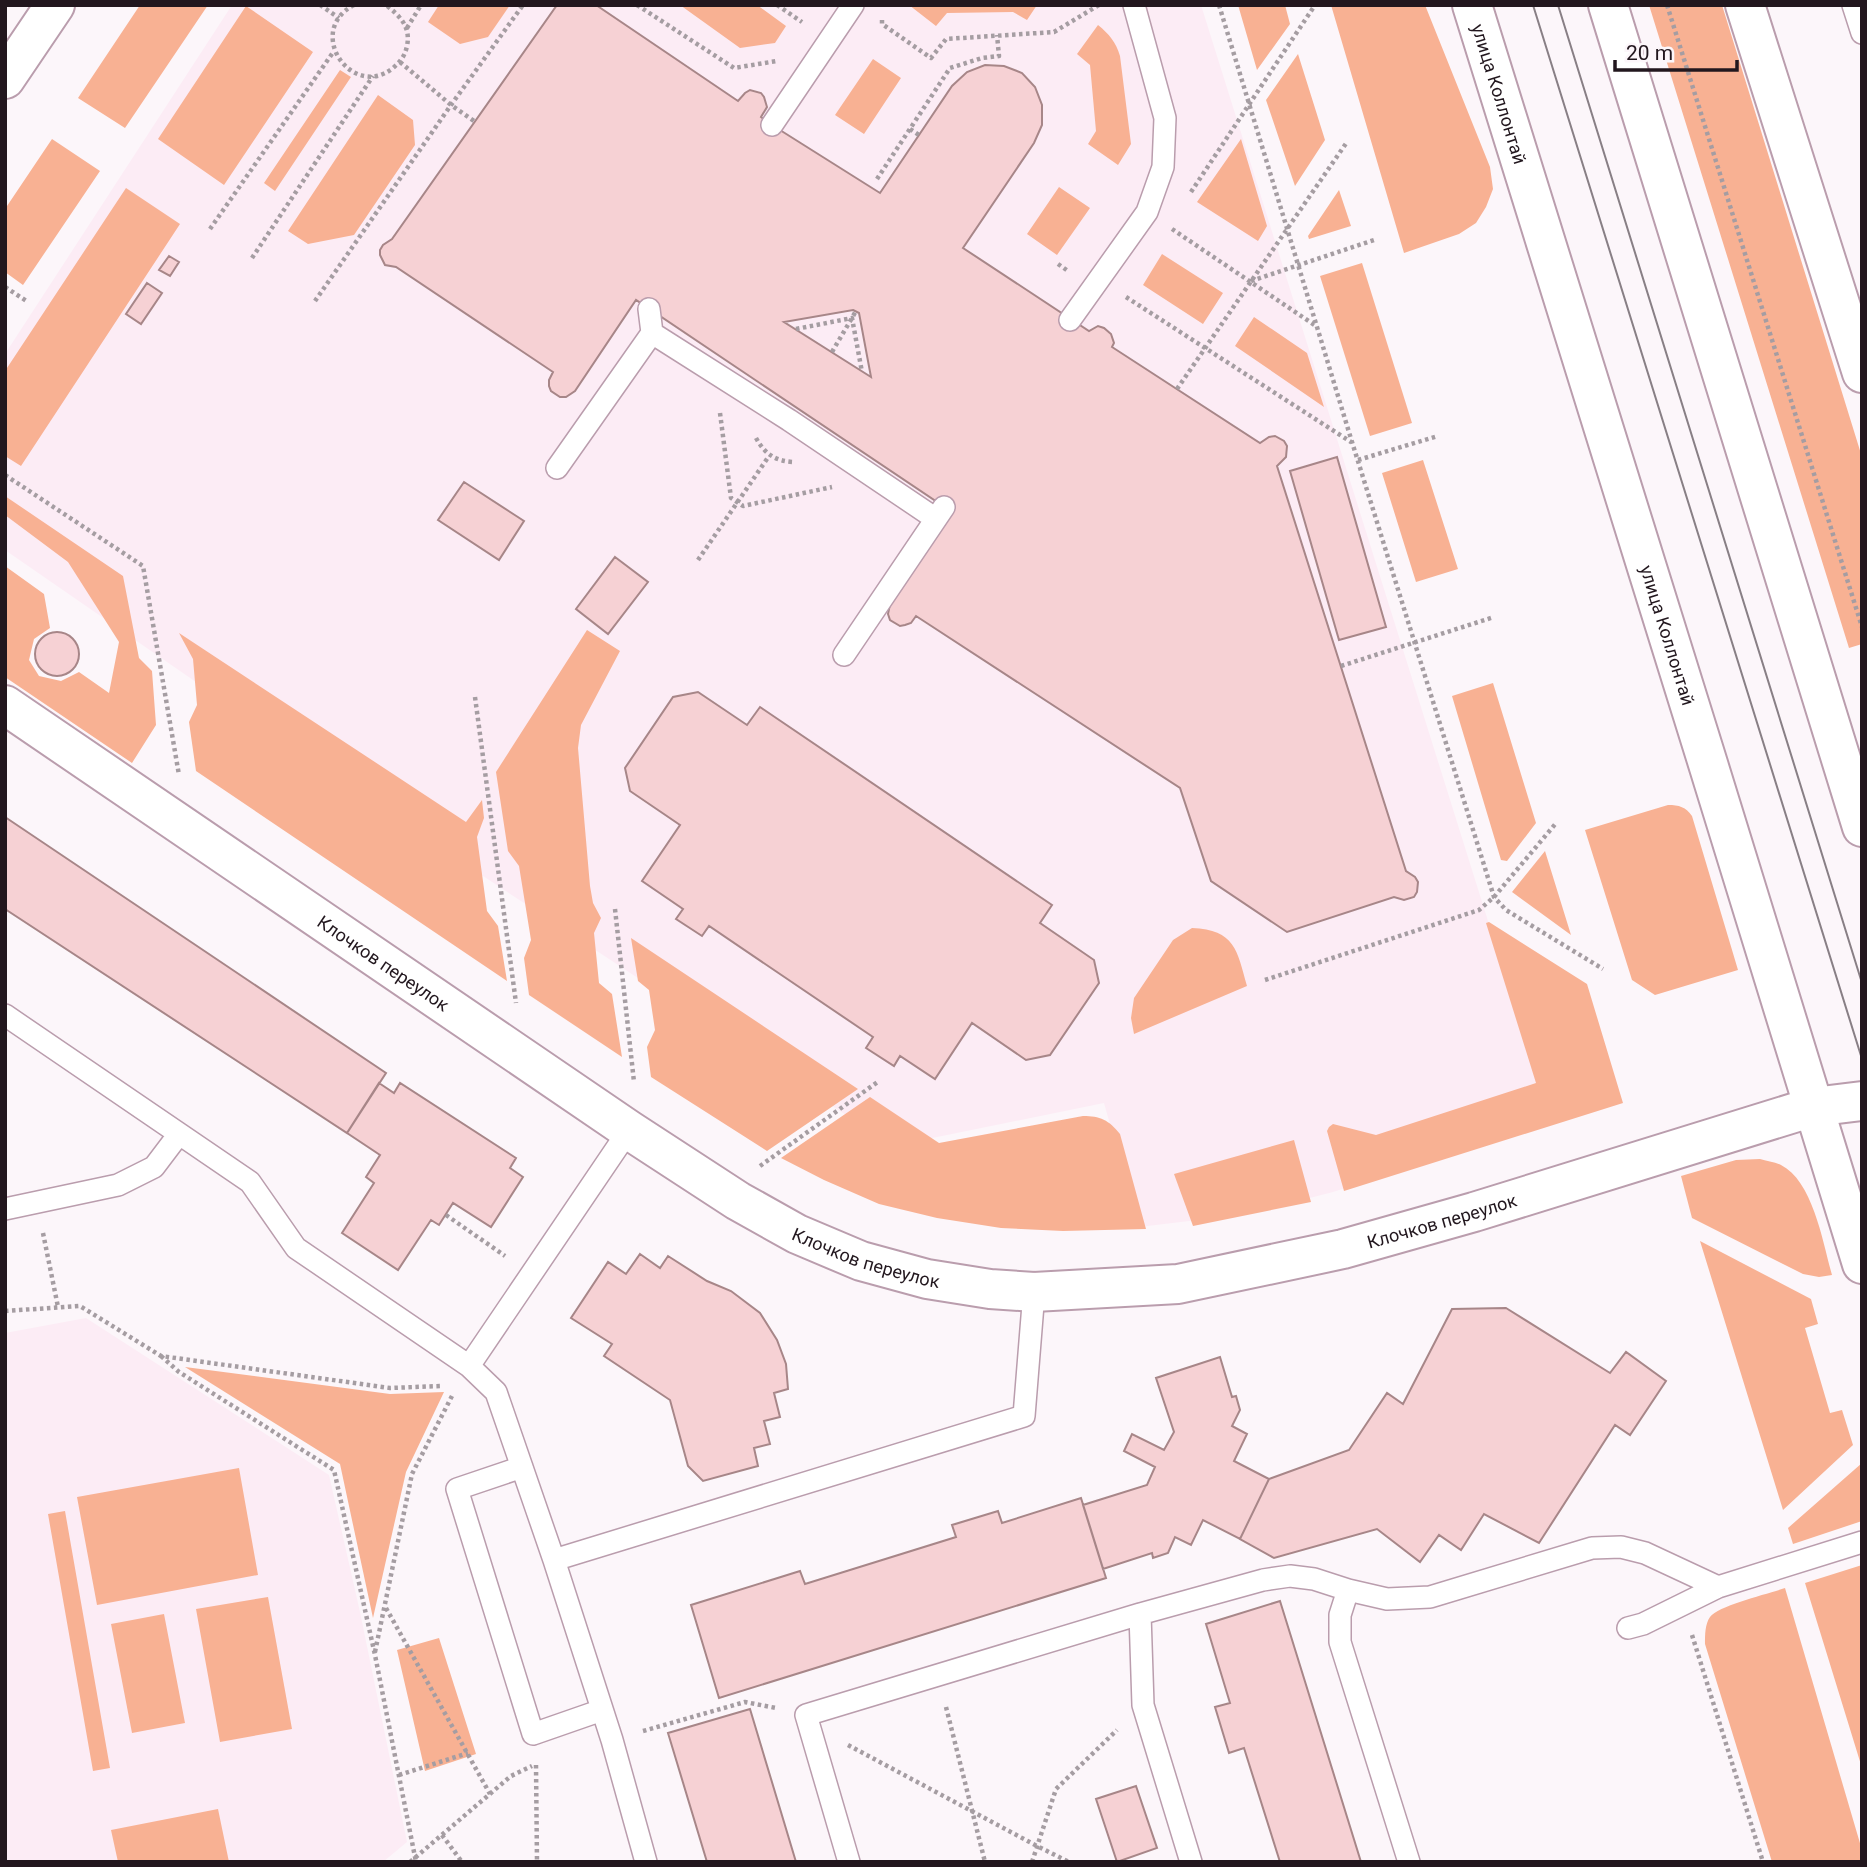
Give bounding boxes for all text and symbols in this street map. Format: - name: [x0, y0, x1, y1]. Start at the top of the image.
- street label: улица Коллонтай: [1468, 21, 1531, 166]
- scale bar: [1615, 28, 1738, 72]
- text: 20 m: [1626, 41, 1673, 65]
- street label: улица Коллонтай: [1636, 563, 1700, 708]
- street label: Клочков переулок: [314, 911, 454, 1015]
- street label: Клочков переулок: [1365, 1189, 1519, 1252]
- street label: Клочков переулок: [789, 1223, 942, 1291]

